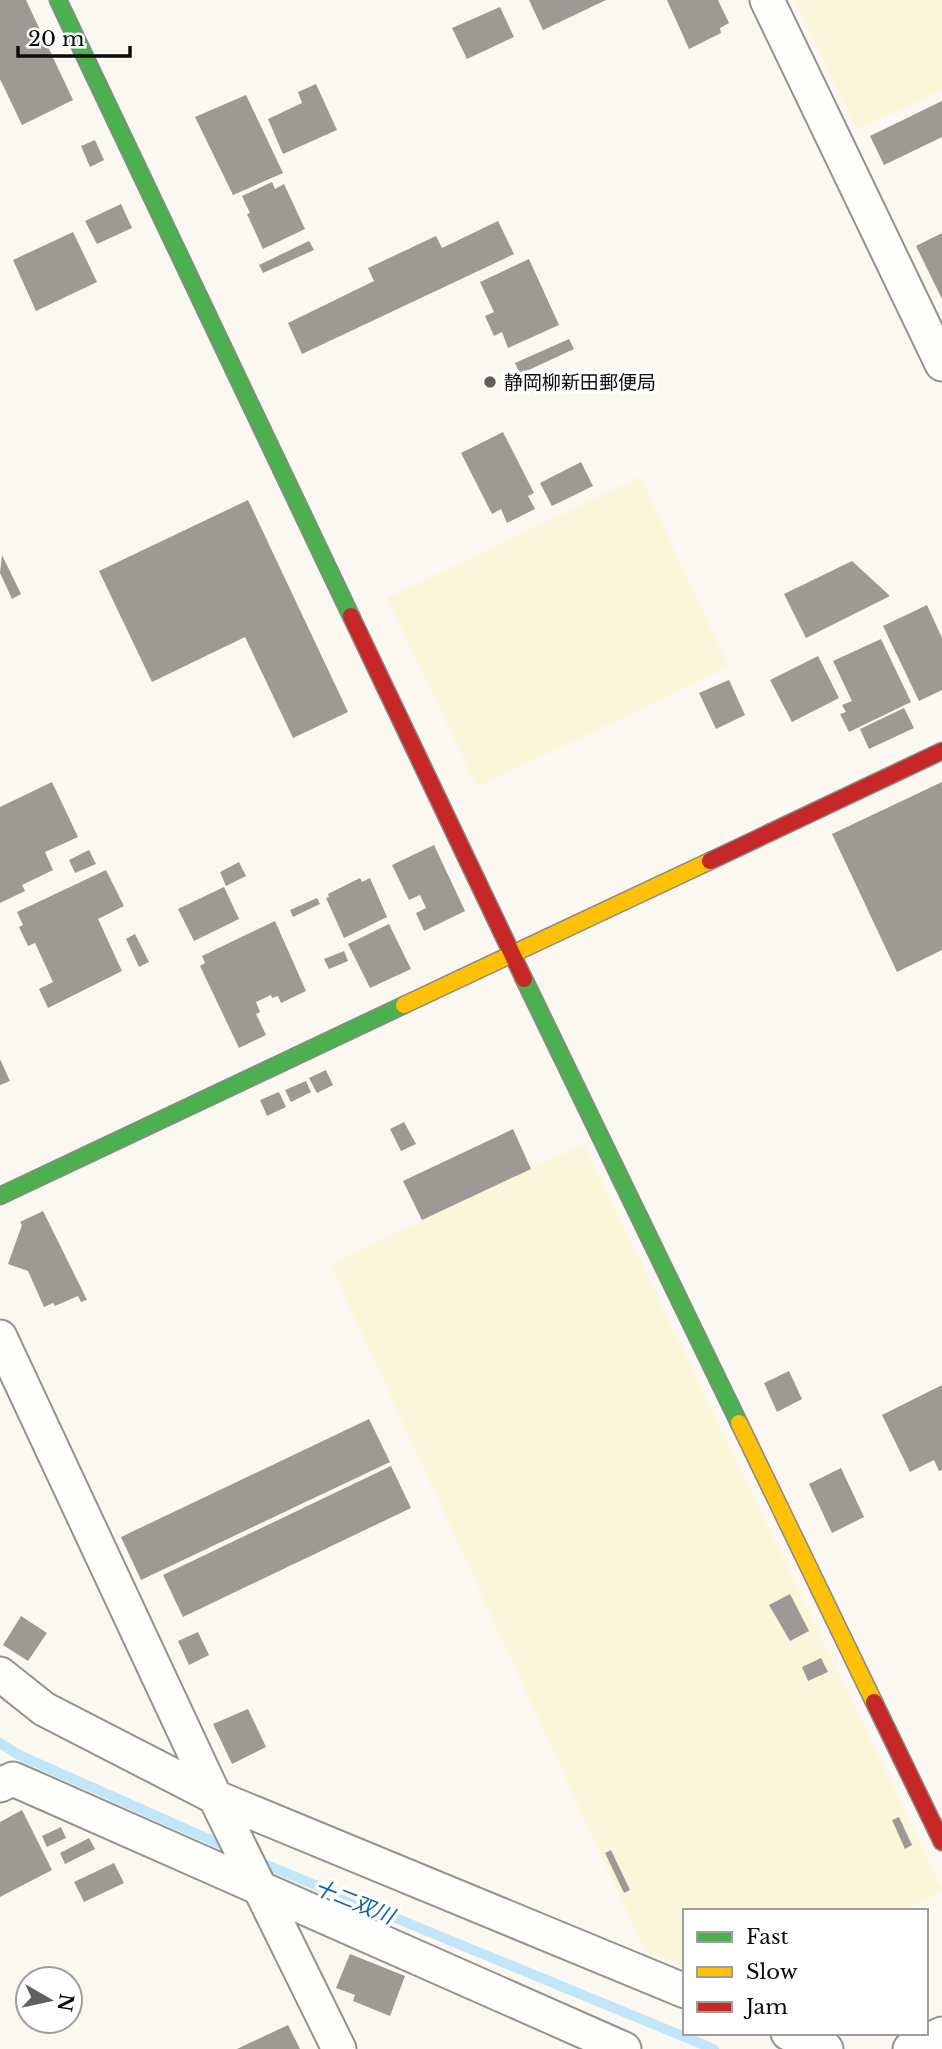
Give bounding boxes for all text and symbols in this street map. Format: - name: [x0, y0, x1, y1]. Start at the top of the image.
- scale bar: [18, 14, 130, 58]
- text: 20 m: [28, 26, 85, 52]
- place label: 静岡柳新田郵便局: [504, 371, 656, 394]
- marker: 静岡柳新田郵便局: [482, 374, 498, 390]
- water label: 十二双川: [310, 1874, 400, 1931]
- legend: [683, 1909, 928, 2035]
- text: Fast: [746, 1924, 788, 1950]
- text: Slow: [746, 1959, 798, 1985]
- north arrow: [14, 1965, 84, 2035]
- text: N: [53, 1992, 78, 2013]
- text: Jam: [743, 1994, 788, 2020]

